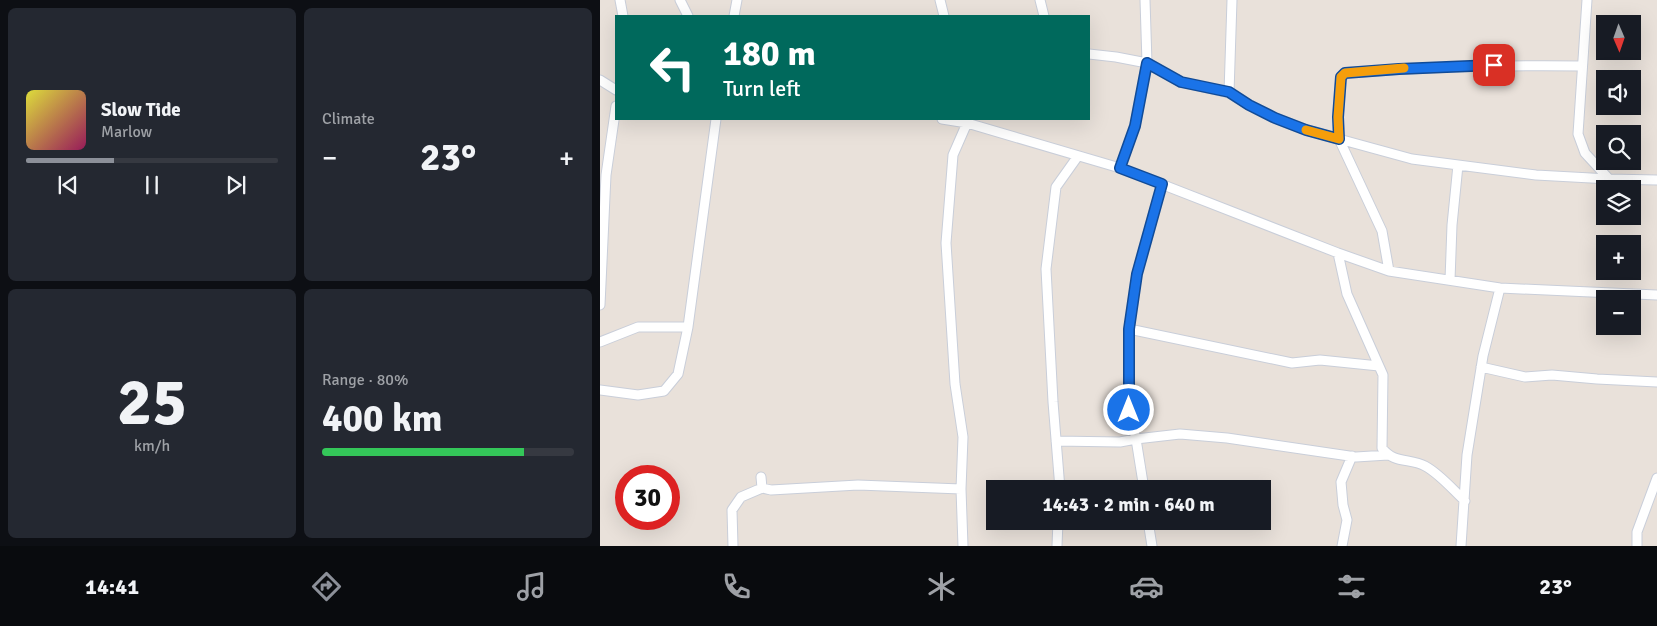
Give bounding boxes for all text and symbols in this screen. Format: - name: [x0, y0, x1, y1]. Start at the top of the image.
- north arrow: [1596, 15, 1641, 60]
- map controls: [1596, 15, 1641, 335]
- text: 180 m: [723, 32, 816, 75]
- icon: left: [640, 35, 705, 100]
- pin: [1473, 44, 1515, 86]
- icon: arrive: [1480, 51, 1508, 79]
- button: sound: [1596, 70, 1641, 115]
- text: Turn left: [723, 75, 801, 102]
- text: Slow Tide: [101, 98, 181, 122]
- text: Climate: [322, 109, 375, 129]
- text: Marlow: [101, 122, 152, 142]
- button: search: [1596, 125, 1641, 170]
- text: 23°: [420, 134, 476, 181]
- text: −: [322, 141, 337, 175]
- text: +: [559, 141, 574, 175]
- icon: previous: [54, 171, 82, 199]
- icon: pause: [138, 171, 166, 199]
- icon: next: [222, 171, 250, 199]
- button: layers: [1596, 180, 1641, 225]
- button: +: [1596, 235, 1641, 280]
- button: −: [1596, 290, 1641, 335]
- text: 25: [117, 363, 187, 443]
- text: Range · 80%: [322, 370, 408, 390]
- position arrow: [1102, 383, 1154, 435]
- text: 400 km: [322, 395, 443, 442]
- text: km/h: [134, 436, 170, 456]
- speed limit sign: 30: [615, 465, 680, 530]
- text: 14:43 · 2 min · 640 m: [1042, 493, 1215, 517]
- icon: directions: [309, 569, 344, 604]
- icon: music: [514, 569, 549, 604]
- icon: phone: [719, 569, 754, 604]
- icon: climate: [924, 569, 959, 604]
- icon: car: [1129, 569, 1164, 604]
- icon: filters: [1334, 569, 1369, 604]
- text: 14:41: [85, 573, 139, 600]
- text: 23°: [1539, 573, 1572, 600]

